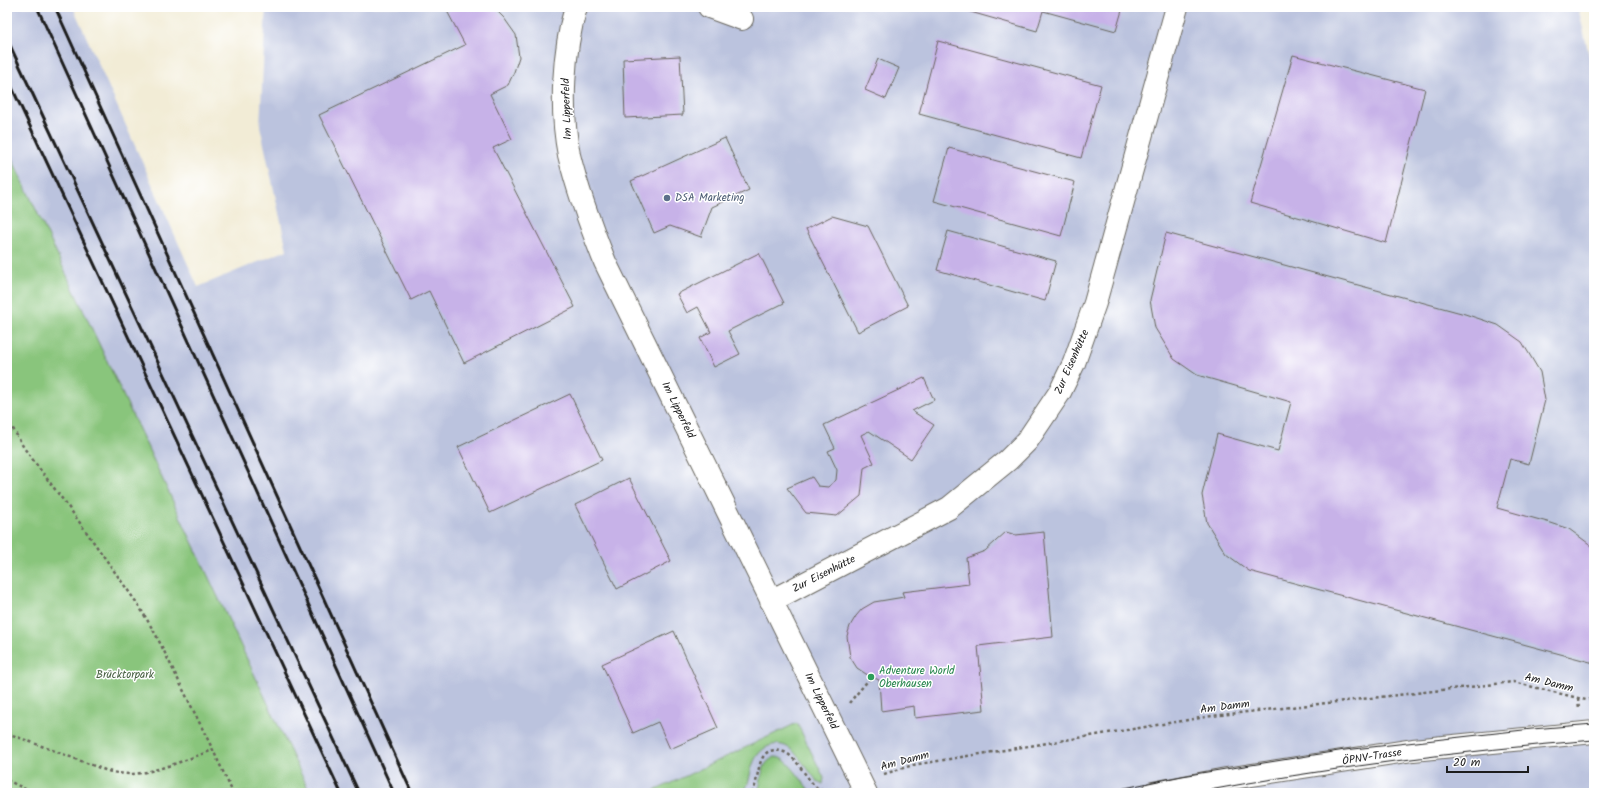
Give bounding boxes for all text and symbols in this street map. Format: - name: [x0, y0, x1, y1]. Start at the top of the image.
- street label: Im Lipperfeld: [557, 77, 577, 140]
- place label: DSA Marketing: [675, 189, 745, 207]
- marker: DSA Marketing: [662, 193, 672, 203]
- street label: Zur Eisenhütte: [1050, 327, 1094, 397]
- street label: Im Lipperfeld: [656, 378, 700, 442]
- street label: Zur Eisenhütte: [789, 550, 859, 598]
- place label: Adventure World Oberhausen: [879, 662, 955, 693]
- park label: Brücktorpark: [96, 666, 155, 684]
- street label: Am Damm: [1523, 668, 1575, 698]
- street label: Im Lipperfeld: [799, 669, 843, 733]
- marker: Adventure World Oberhausen: [866, 672, 876, 682]
- street label: Am Damm: [1199, 695, 1251, 719]
- street label: ÖPNV-Trasse: [1341, 743, 1403, 771]
- street label: Am Damm: [879, 746, 932, 776]
- scale bar: [1447, 748, 1528, 774]
- text: 20 m: [1453, 753, 1481, 772]

